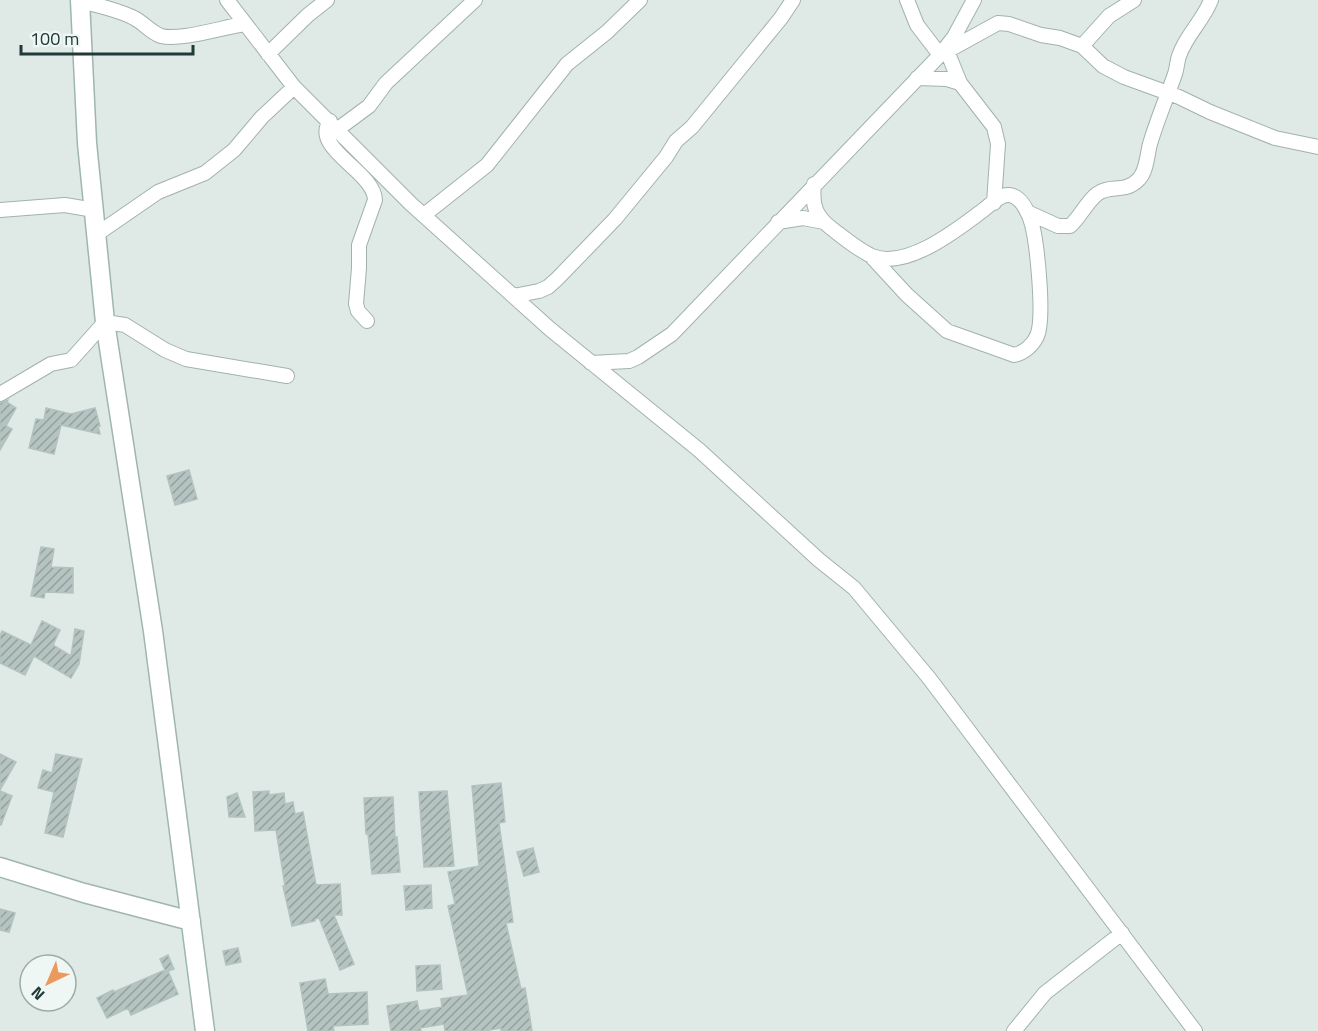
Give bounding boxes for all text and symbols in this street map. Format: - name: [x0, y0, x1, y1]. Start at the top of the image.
- scale bar: [21, 18, 194, 56]
- text: 100 m: [30, 25, 79, 52]
- north arrow: [18, 953, 78, 1013]
- text: N: [25, 981, 50, 1006]

